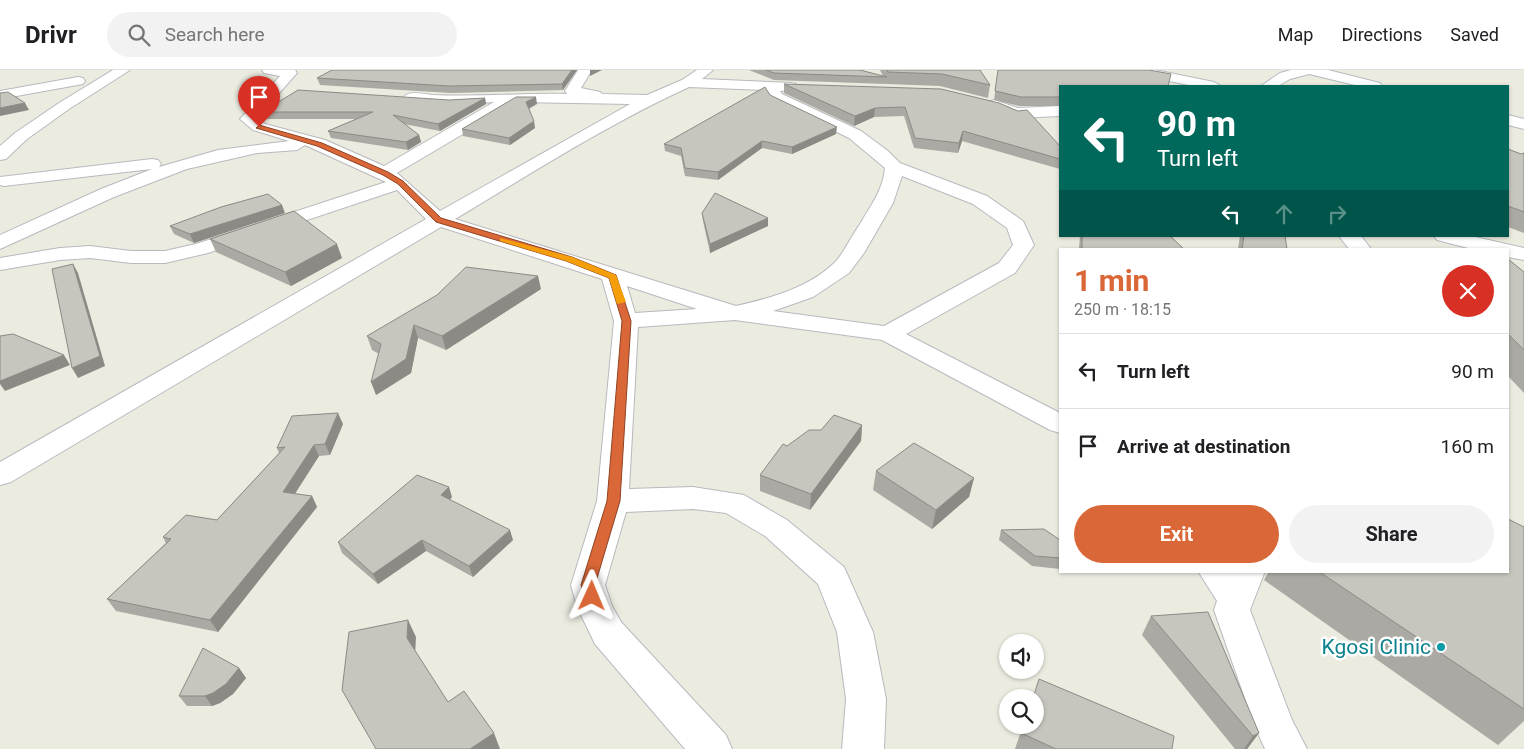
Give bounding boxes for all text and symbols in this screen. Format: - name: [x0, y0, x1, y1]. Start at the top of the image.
- search box: [107, 12, 457, 57]
- text: Drivr: [25, 21, 77, 49]
- icon: search: [125, 21, 153, 49]
- text: Search here: [165, 23, 265, 46]
- text: Map: [1278, 24, 1313, 45]
- text: Directions: [1341, 24, 1422, 45]
- text: Saved: [1450, 24, 1499, 45]
- pin: [238, 76, 280, 127]
- icon: arrive: [245, 83, 273, 111]
- text: 90 m: [1157, 104, 1236, 145]
- icon: left: [1074, 105, 1139, 170]
- text: Turn left: [1157, 146, 1238, 171]
- icon: left: [1217, 200, 1245, 228]
- icon: ahead: [1270, 200, 1298, 228]
- icon: right: [1323, 200, 1351, 228]
- text: 1 min: [1074, 263, 1149, 298]
- button: close: [1442, 265, 1494, 317]
- text: 250 m · 18:15: [1074, 300, 1171, 319]
- icon: left: [1074, 357, 1102, 385]
- text: Turn left: [1117, 360, 1190, 383]
- text: 90 m: [1451, 360, 1494, 383]
- icon: arrive: [1074, 432, 1102, 460]
- text: Arrive at destination: [1117, 435, 1290, 458]
- text: 160 m: [1441, 435, 1494, 458]
- button: Exit: [1074, 505, 1279, 563]
- button: Share: [1289, 505, 1494, 563]
- position arrow: [565, 569, 617, 621]
- map controls: [999, 634, 1044, 734]
- button: sound: [999, 634, 1044, 679]
- place label: Kgosi Clinic: [1322, 635, 1431, 659]
- marker: Kgosi Clinic: [1435, 641, 1447, 653]
- button: search: [999, 689, 1044, 734]

